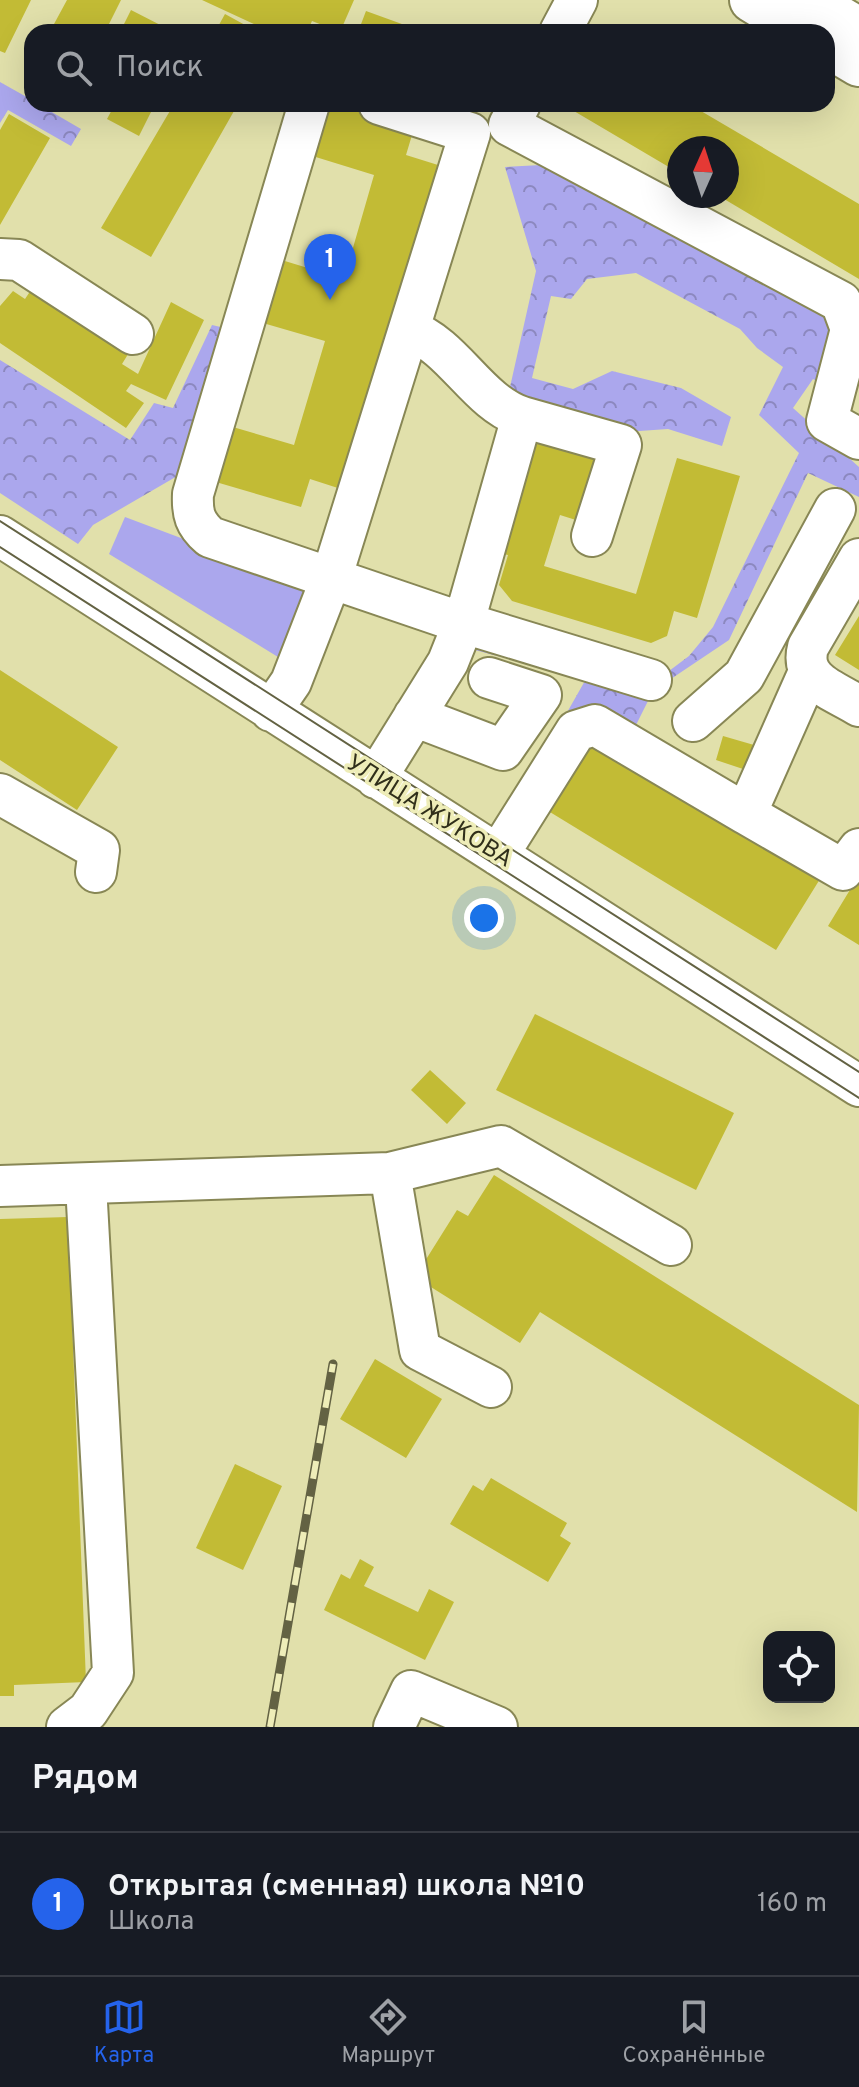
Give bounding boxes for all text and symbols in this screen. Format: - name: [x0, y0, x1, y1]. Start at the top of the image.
- search box: [24, 24, 835, 112]
- icon: search: [52, 46, 96, 90]
- text: Поиск: [116, 50, 204, 87]
- north arrow: [667, 136, 739, 208]
- pin: 1: [304, 234, 356, 300]
- street label: УЛИЦА ЖУКОВА: [340, 749, 518, 875]
- your location: [464, 898, 504, 938]
- map controls: [763, 1631, 835, 1703]
- button: locate: [763, 1631, 835, 1703]
- text: Рядом: [32, 1758, 139, 1801]
- text: Открытая (сменная) школа №10: [108, 1869, 585, 1906]
- text: 1: [53, 1888, 63, 1921]
- text: 160 m: [757, 1888, 827, 1921]
- text: Школа: [108, 1906, 194, 1939]
- tab: Карта: [94, 1995, 154, 2070]
- tab: Маршрут: [341, 1995, 435, 2070]
- tab: Сохранённые: [623, 1995, 765, 2070]

